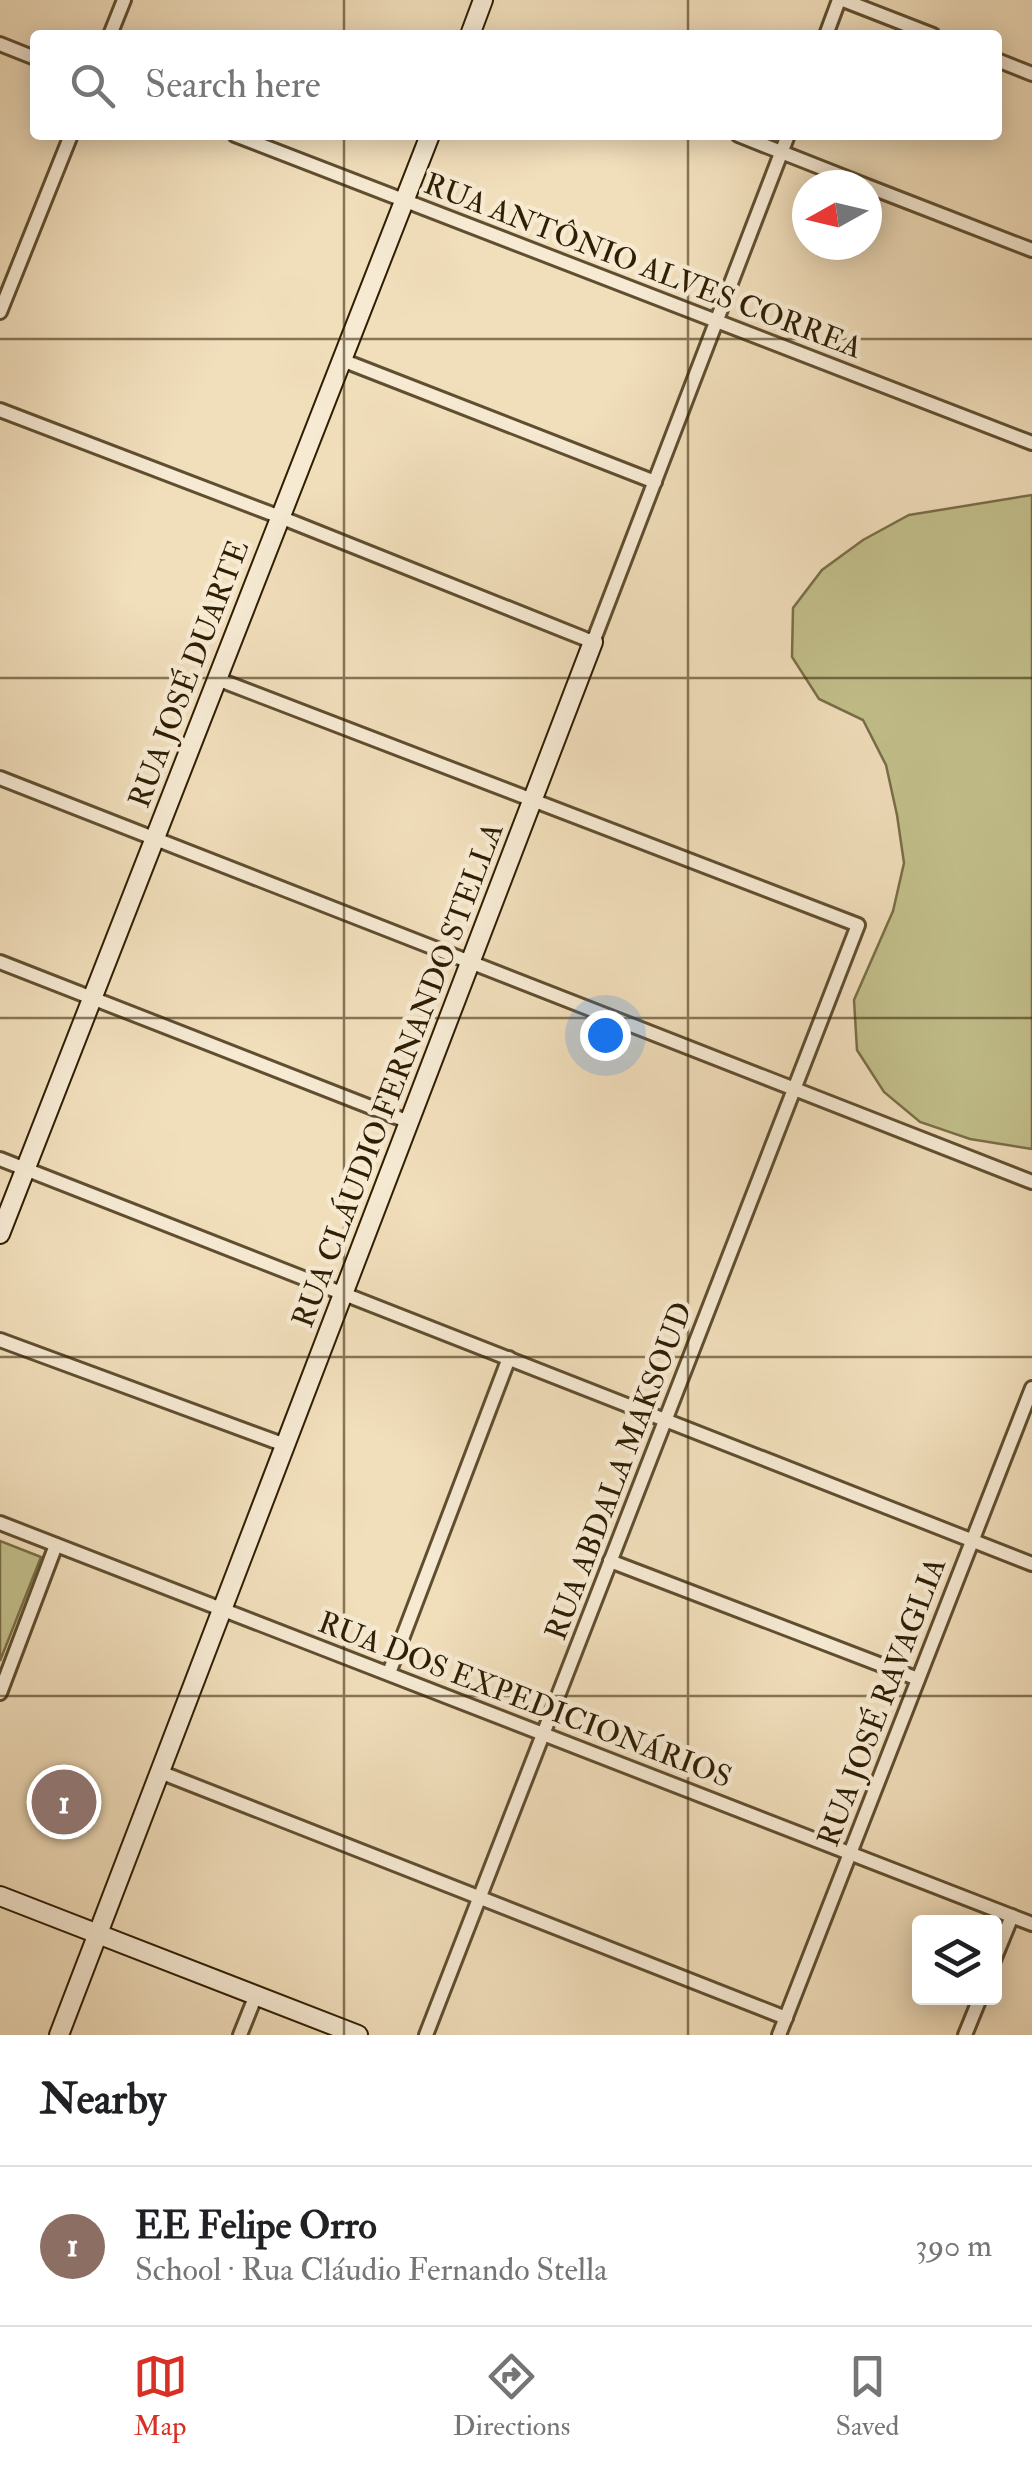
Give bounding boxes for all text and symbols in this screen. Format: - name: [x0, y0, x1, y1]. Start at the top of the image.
- search box: [30, 30, 1002, 140]
- icon: search: [65, 58, 120, 113]
- text: Search here: [145, 61, 321, 109]
- street label: RUA ANTÔNIO ALVES CORREA: [419, 165, 867, 367]
- north arrow: [792, 170, 882, 260]
- street label: RUA JOSÉ DUARTE: [120, 535, 257, 813]
- street label: RUA CLÁUDIO FERNANDO STELLA: [284, 817, 512, 1333]
- your location: [580, 1010, 631, 1061]
- street label: RUA ABDALA MAKSOUD: [537, 1297, 701, 1645]
- street label: RUA JOSÉ RAVAGLIA: [809, 1552, 954, 1852]
- street label: RUA DOS EXPEDICIONÁRIOS: [313, 1604, 737, 1796]
- pin: 1: [32, 1764, 96, 1840]
- map controls: [912, 1915, 1002, 2005]
- button: layers: [912, 1915, 1002, 2005]
- text: Nearby: [40, 2074, 166, 2126]
- text: EE Felipe Orro: [135, 2202, 377, 2250]
- text: 1: [67, 2226, 78, 2266]
- text: 390 m: [915, 2226, 992, 2266]
- text: School · Rua Cláudio Fernando Stella: [135, 2250, 607, 2290]
- tab: Map: [133, 2349, 188, 2444]
- tab: Directions: [453, 2349, 570, 2444]
- tab: Saved: [835, 2349, 899, 2444]

